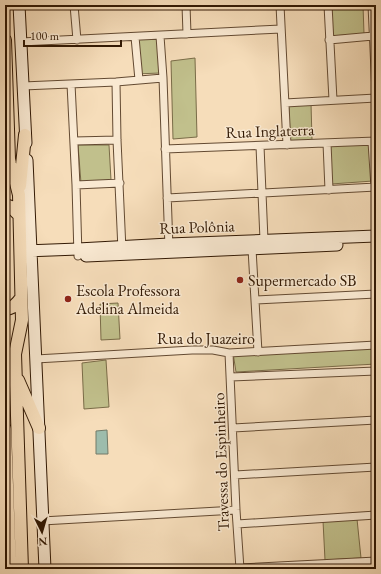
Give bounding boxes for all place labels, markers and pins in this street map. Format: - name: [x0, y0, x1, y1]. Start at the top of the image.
- place label: Supermercado SB: [248, 270, 357, 291]
- marker: Supermercado SB: [235, 275, 245, 285]
- place label: Escola Professora Adelina Almeida: [75, 280, 181, 319]
- marker: Escola Professora Adelina Almeida: [63, 294, 73, 304]

